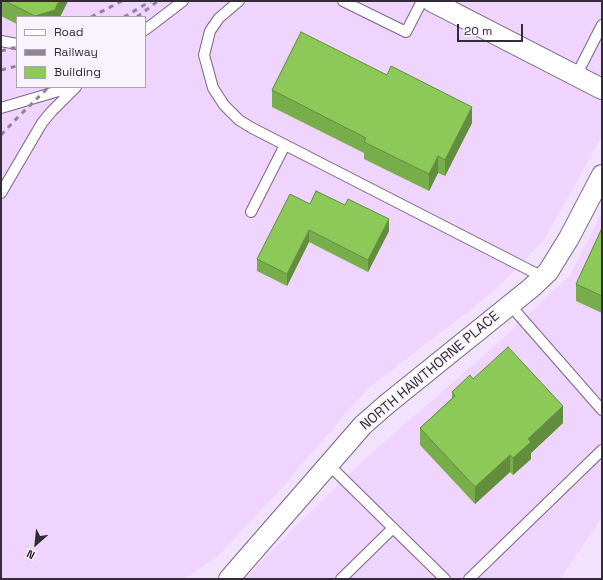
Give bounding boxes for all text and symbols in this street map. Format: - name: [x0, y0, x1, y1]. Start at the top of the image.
- legend: [16, 16, 146, 88]
- scale bar: [459, 16, 525, 42]
- text: 20 m: [464, 23, 492, 39]
- text: Road: [54, 24, 83, 40]
- text: Railway: [54, 44, 98, 60]
- text: Building: [54, 64, 101, 80]
- street label: NORTH HAWTHORNE PLACE: [357, 308, 503, 434]
- north arrow: [16, 524, 56, 564]
- text: N: [24, 547, 37, 563]

